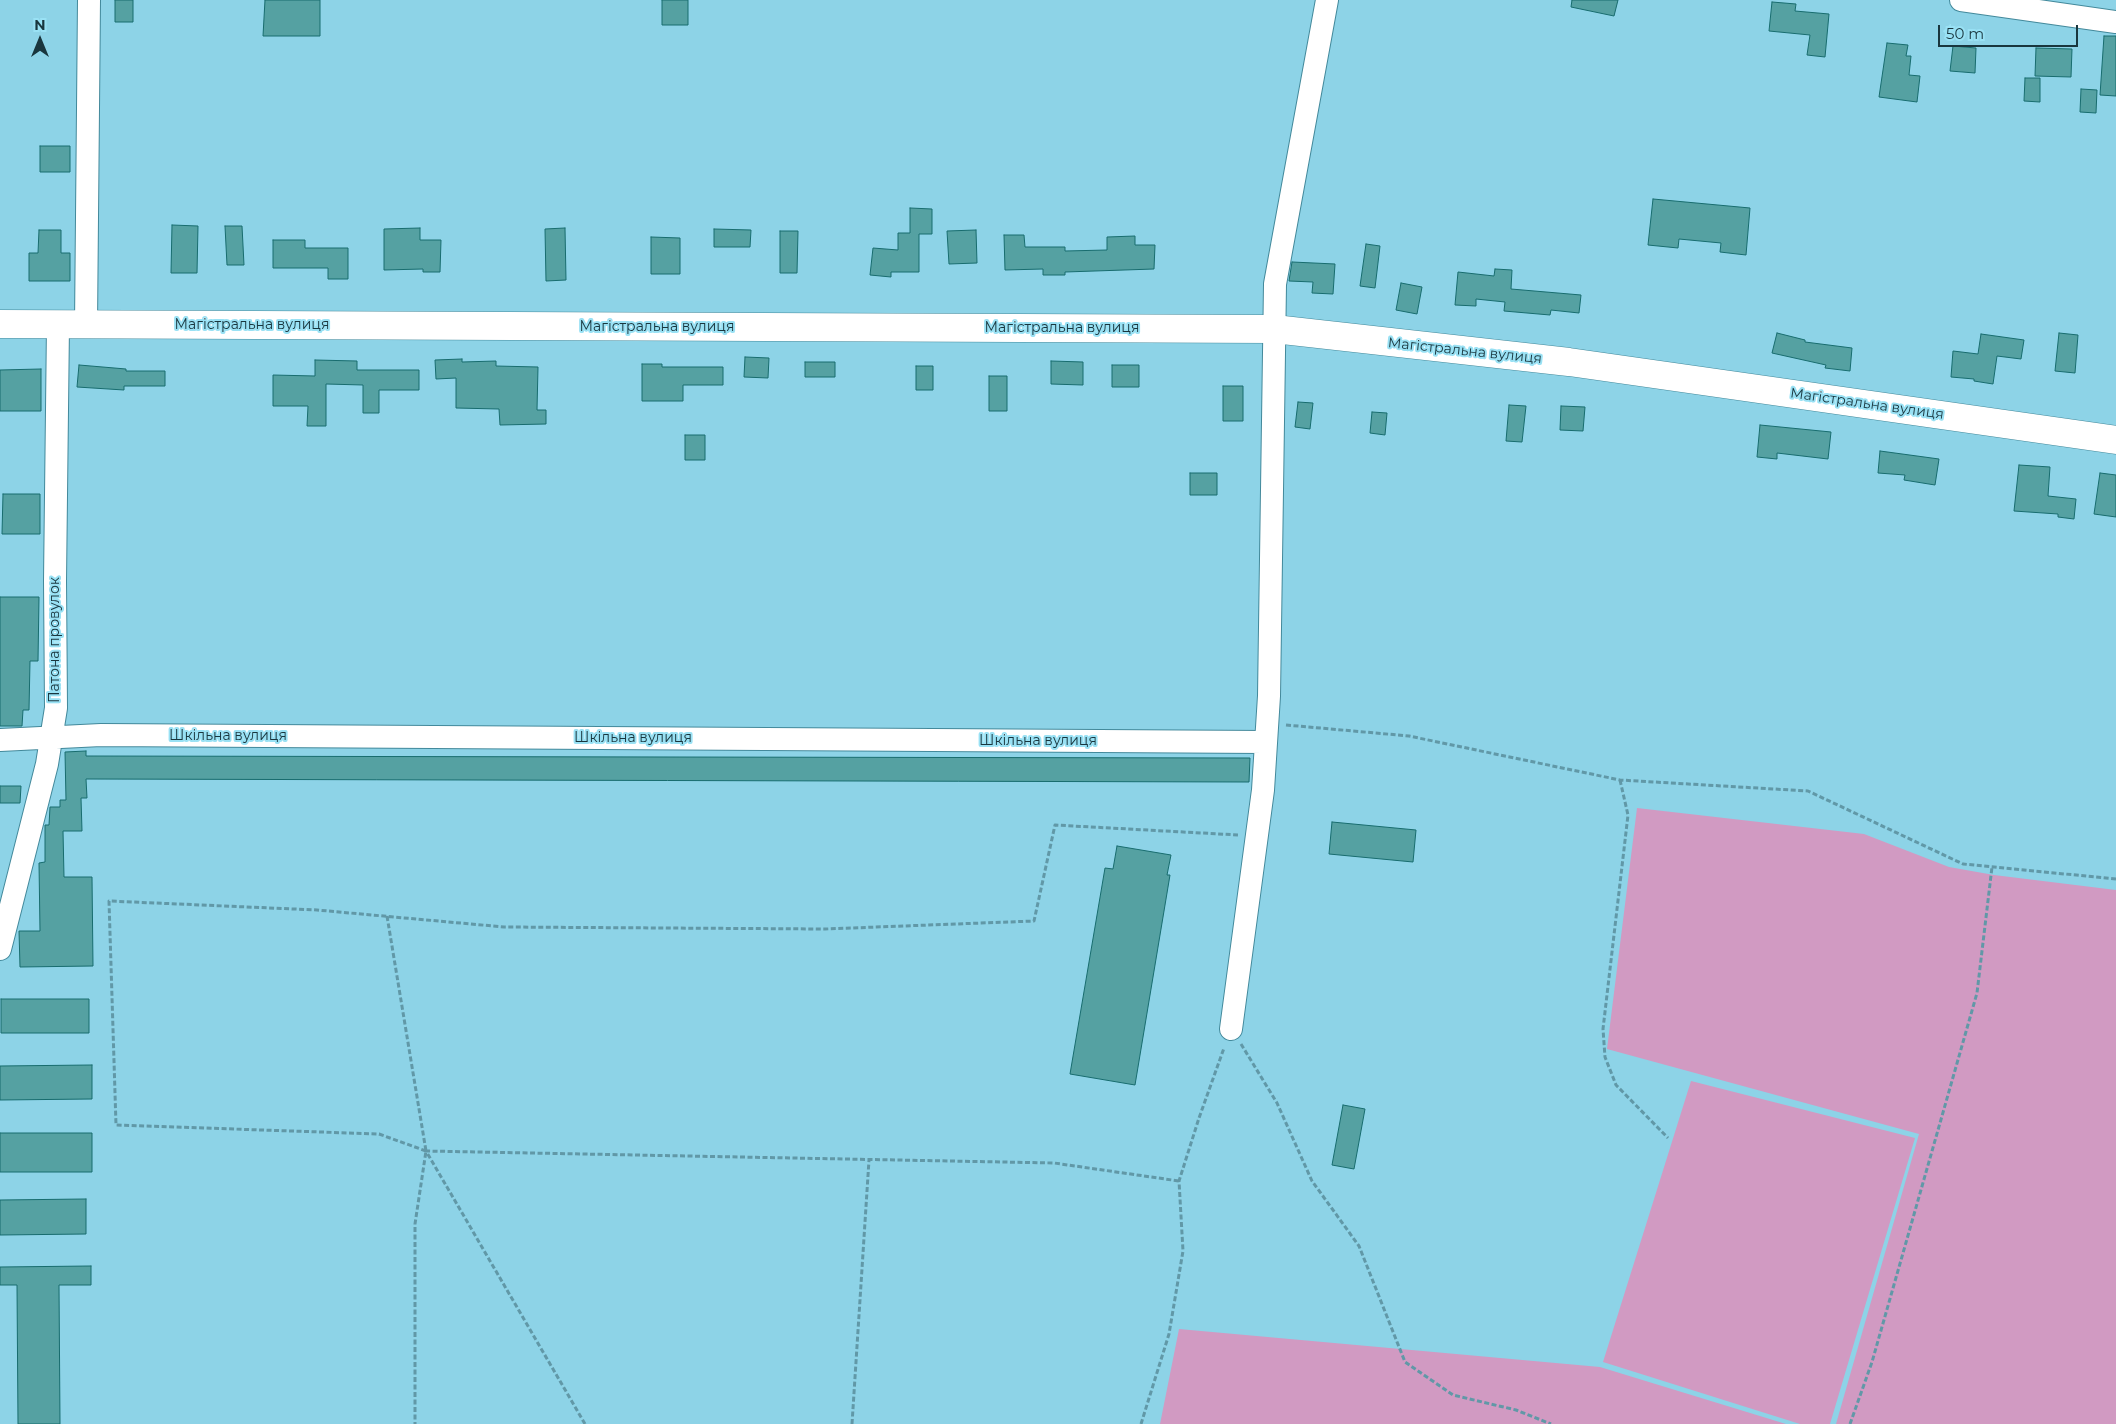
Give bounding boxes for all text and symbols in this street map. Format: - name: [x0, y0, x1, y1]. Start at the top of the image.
- north arrow: [15, 15, 65, 65]
- scale bar: [1941, 15, 2081, 47]
- text: N: [34, 16, 46, 34]
- text: 50 m: [1946, 24, 1984, 43]
- street label: Магістральна вулиця: [175, 317, 329, 333]
- street label: Магістральна вулиця: [580, 319, 734, 335]
- street label: Магістральна вулиця: [985, 320, 1139, 336]
- street label: Магістральна вулиця: [1387, 335, 1543, 367]
- street label: Магістральна вулиця: [1789, 385, 1945, 423]
- street label: Патона провулок: [47, 577, 63, 703]
- street label: Шкільна вулиця: [169, 728, 287, 744]
- street label: Шкільна вулиця: [574, 730, 692, 746]
- street label: Шкільна вулиця: [979, 733, 1097, 749]

